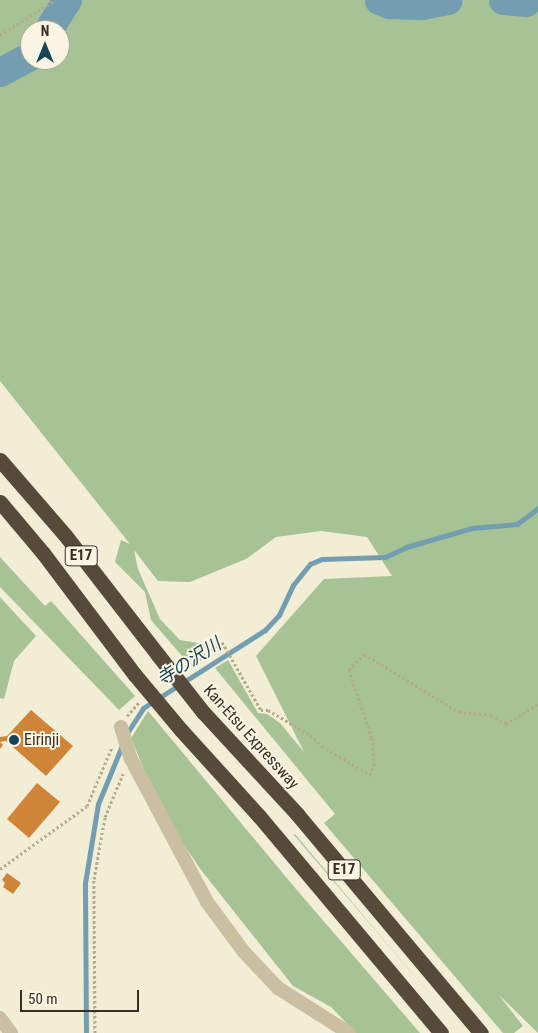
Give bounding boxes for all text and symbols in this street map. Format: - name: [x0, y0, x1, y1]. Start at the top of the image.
- north arrow: [20, 20, 70, 70]
- text: N: [41, 23, 49, 39]
- road number: E17: [64, 544, 98, 568]
- water label: 寺の沢川: [153, 633, 225, 691]
- street label: Kan-Etsu Expressway: [199, 681, 303, 793]
- place label: Eirinji: [24, 730, 59, 750]
- marker: Eirinji: [8, 734, 20, 746]
- road number: E17: [326, 858, 362, 882]
- scale bar: [22, 980, 141, 1012]
- text: 50 m: [28, 990, 58, 1008]

